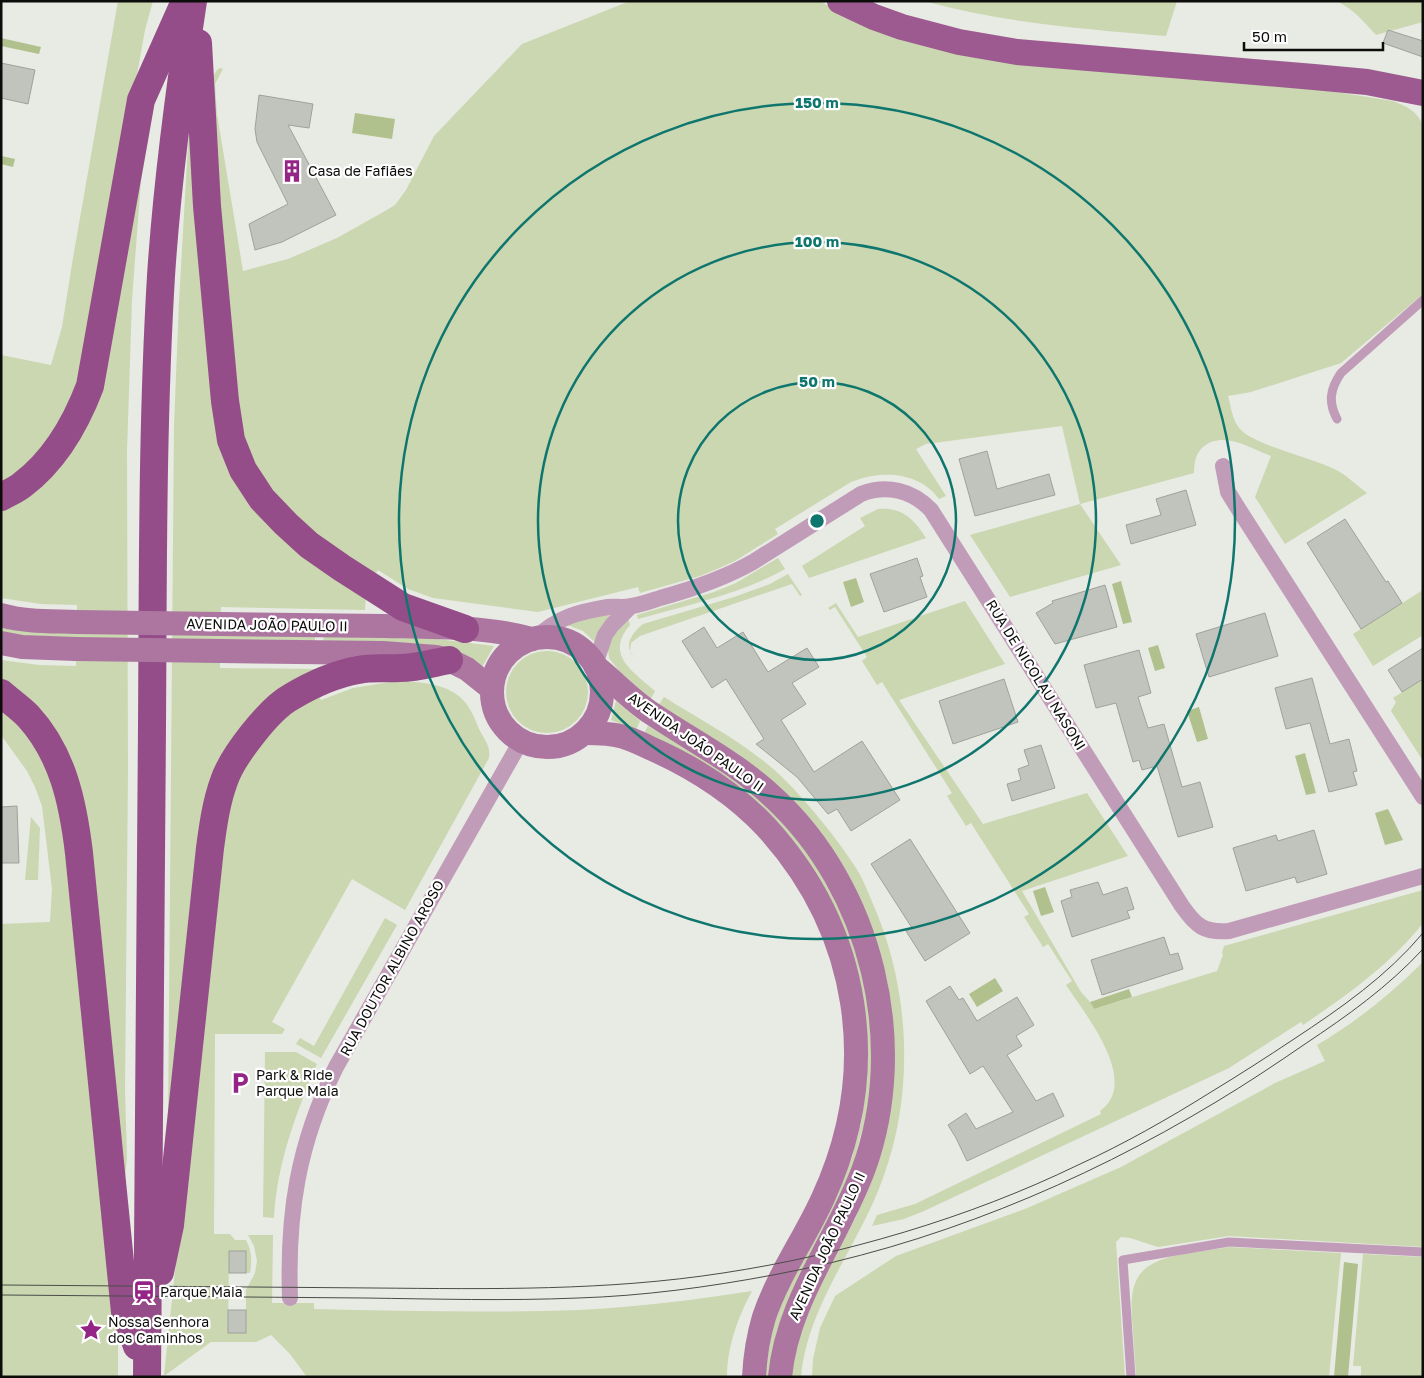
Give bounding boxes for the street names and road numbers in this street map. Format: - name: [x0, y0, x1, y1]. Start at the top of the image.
- street label: RUA DE NICOLAU NASONI: [983, 596, 1090, 753]
- street label: AVENIDA JOÃO PAULO II: [186, 615, 348, 634]
- street label: AVENIDA JOÃO PAULO II: [625, 688, 767, 795]
- street label: RUA DOUTOR ALBINO AROSO: [336, 877, 447, 1059]
- street label: AVENIDA JOÃO PAULO II: [785, 1169, 868, 1323]

